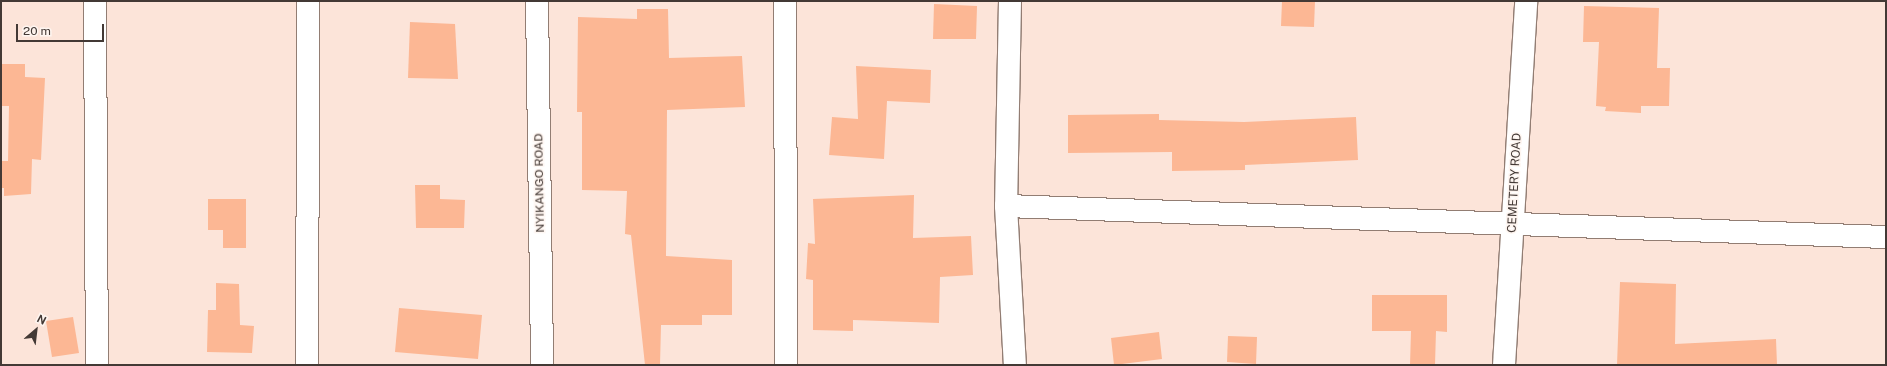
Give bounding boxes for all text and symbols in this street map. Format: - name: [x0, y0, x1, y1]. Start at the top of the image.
- scale bar: [18, 16, 106, 42]
- text: 20 m: [23, 24, 51, 38]
- street label: NYIKANGO ROAD: [532, 133, 548, 233]
- street label: CEMETERY ROAD: [1505, 133, 1525, 233]
- north arrow: [16, 310, 56, 350]
- text: N: [35, 312, 48, 327]

